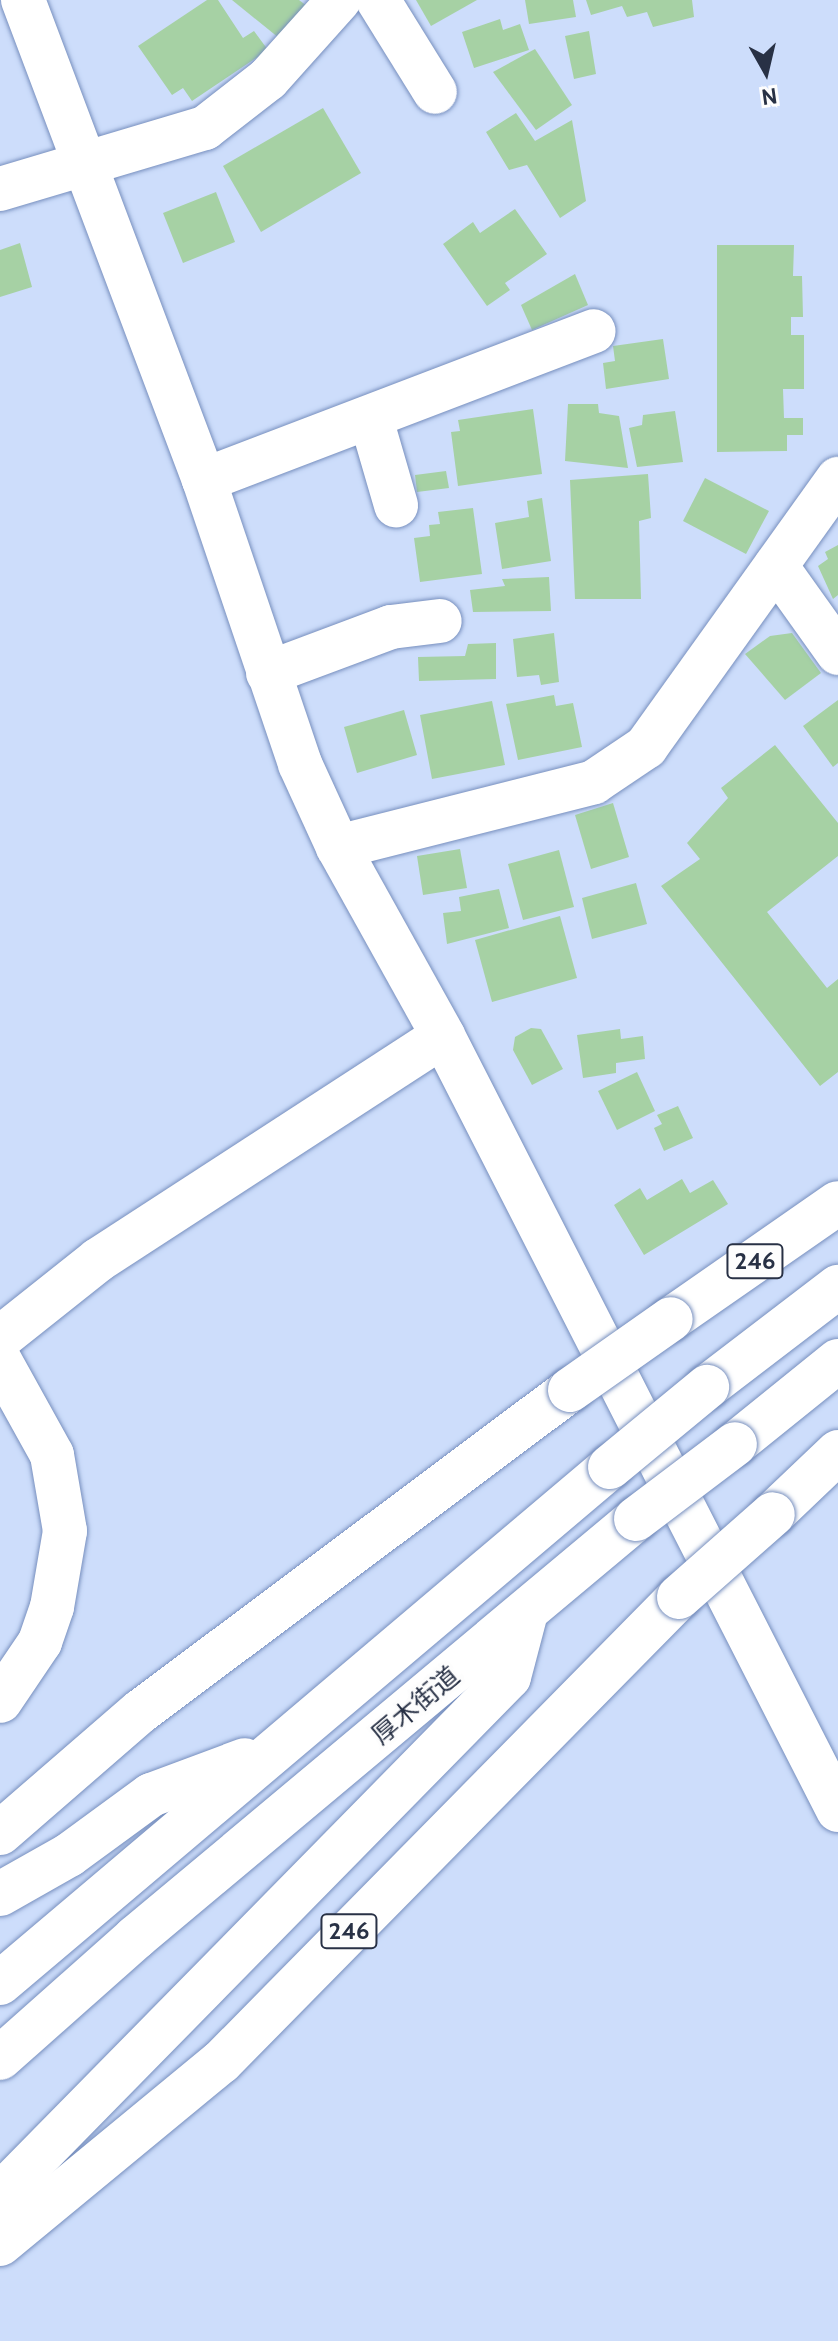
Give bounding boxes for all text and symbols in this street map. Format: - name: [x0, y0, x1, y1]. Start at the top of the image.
- north arrow: [726, 32, 806, 112]
- text: N: [760, 82, 779, 111]
- road number: 246: [725, 1241, 785, 1281]
- street label: 厚木街道: [366, 1661, 466, 1751]
- road number: 246: [319, 1911, 379, 1951]

